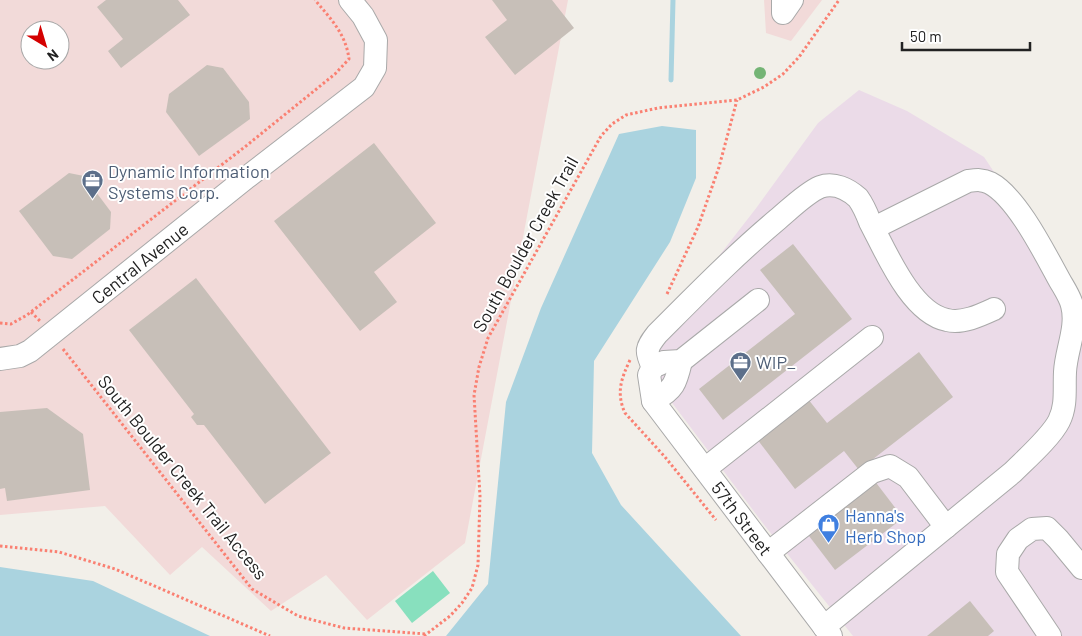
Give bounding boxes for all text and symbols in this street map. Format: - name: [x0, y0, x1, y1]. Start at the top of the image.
- north arrow: [20, 20, 70, 70]
- scale bar: [902, 20, 1030, 52]
- text: 50 m: [910, 27, 942, 45]
- text: N: [44, 46, 62, 65]
- street label: South Boulder Creek Trail: [468, 152, 582, 336]
- place label: Dynamic Information Systems Corp.: [108, 160, 270, 203]
- office icon: Dynamic Information Systems Corp.: [80, 169, 104, 200]
- street label: Central Avenue: [87, 218, 192, 308]
- office icon: WIP_: [728, 350, 752, 381]
- place label: WIP_: [756, 351, 796, 373]
- street label: South Boulder Creek Trail Access: [94, 370, 272, 584]
- street label: 57th Street: [707, 477, 777, 560]
- place label: Hanna's Herb Shop: [845, 504, 926, 547]
- shop icon: Hanna's Herb Shop: [817, 513, 841, 544]

